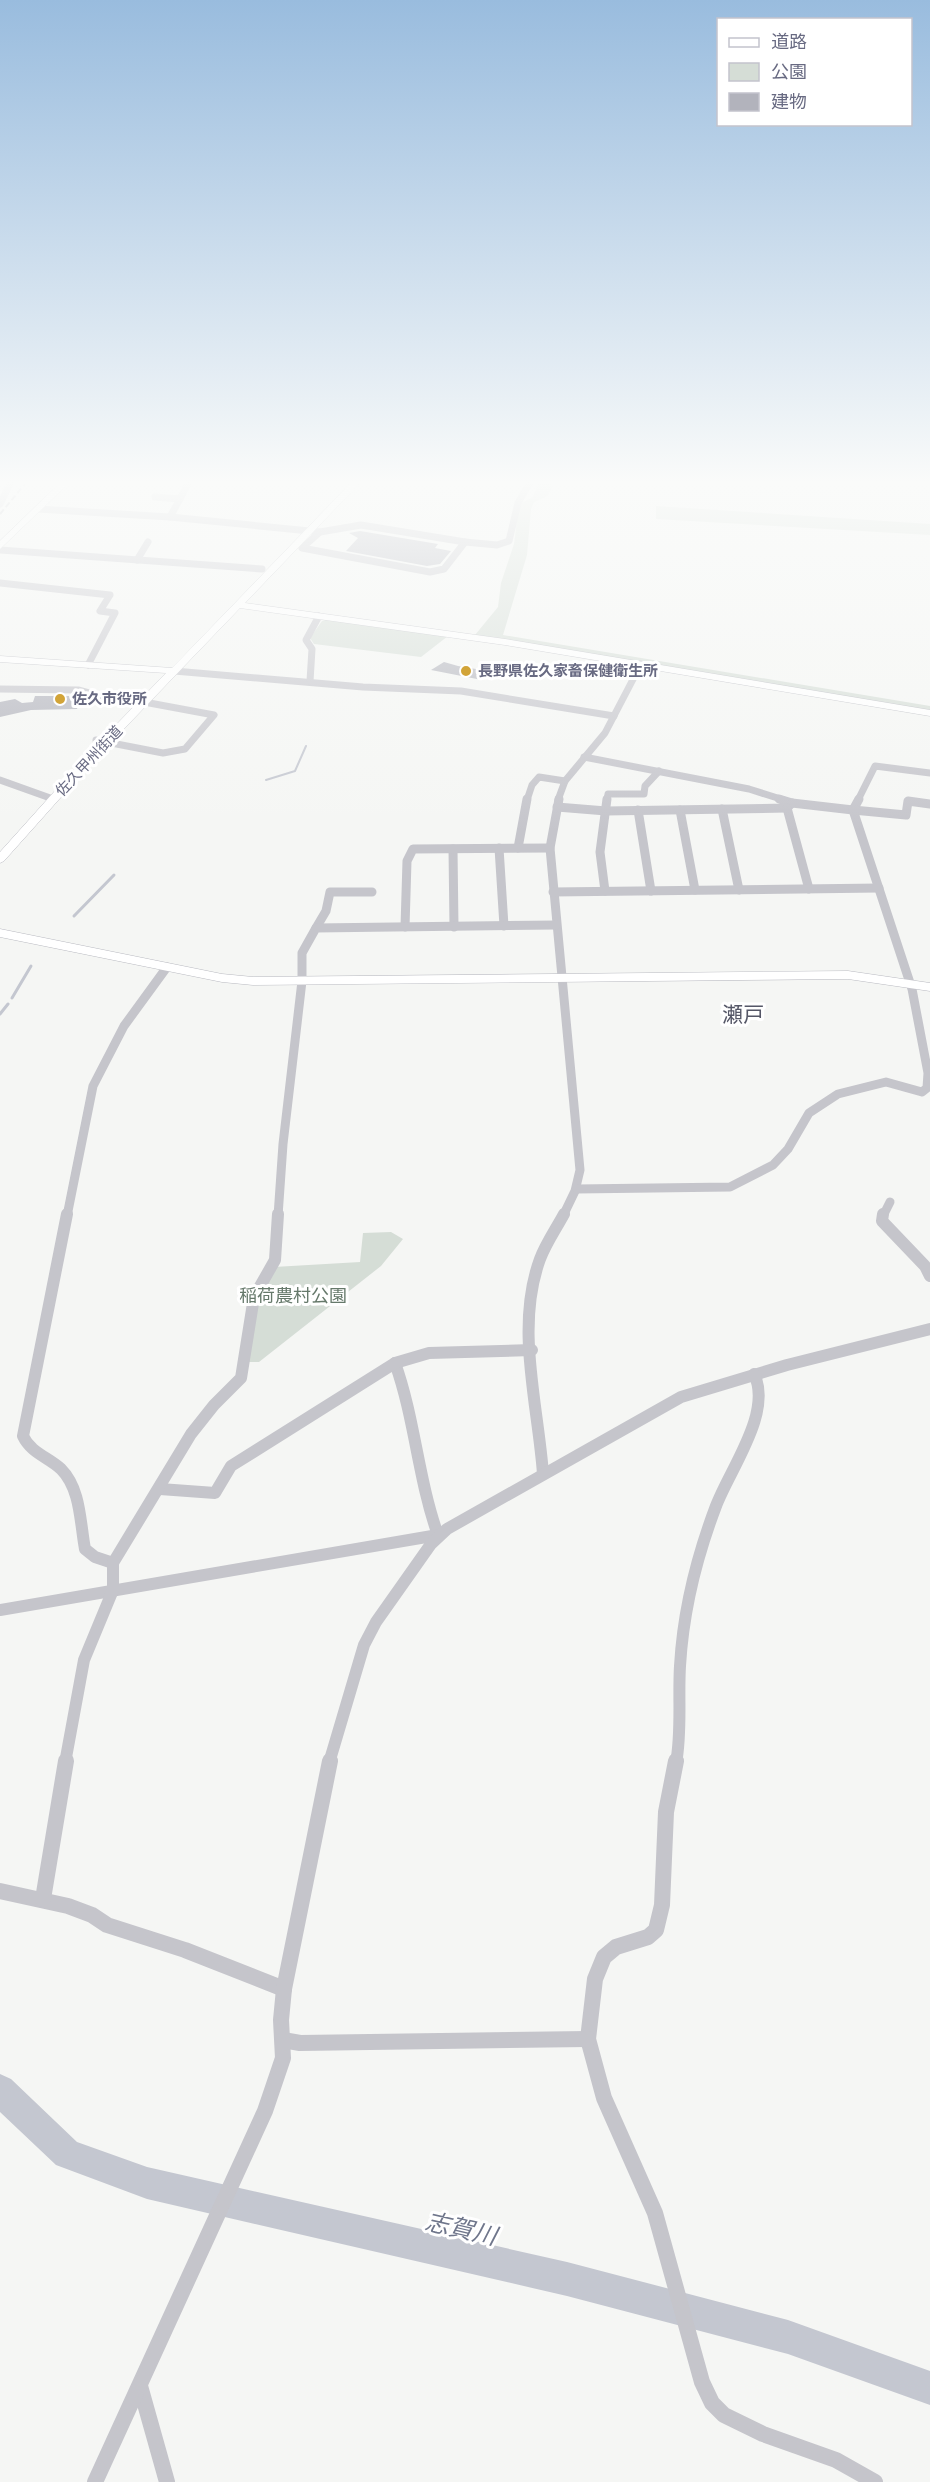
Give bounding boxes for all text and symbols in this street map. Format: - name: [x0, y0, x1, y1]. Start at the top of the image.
- legend: [717, 18, 912, 126]
- text: 道路: [771, 31, 807, 52]
- text: 公園: [771, 61, 807, 82]
- text: 建物: [771, 91, 807, 112]
- place label: 長野県佐久家畜保健衛生所: [478, 662, 658, 680]
- marker: 長野県佐久家畜保健衛生所: [459, 664, 473, 678]
- place label: 佐久市役所: [72, 690, 147, 708]
- marker: 佐久市役所: [53, 692, 67, 706]
- street label: 佐久甲州街道: [52, 722, 126, 800]
- district label: 瀬戸: [722, 1002, 764, 1027]
- park label: 稲荷農村公園: [239, 1285, 347, 1306]
- water label: 志賀川: [423, 2206, 502, 2251]

